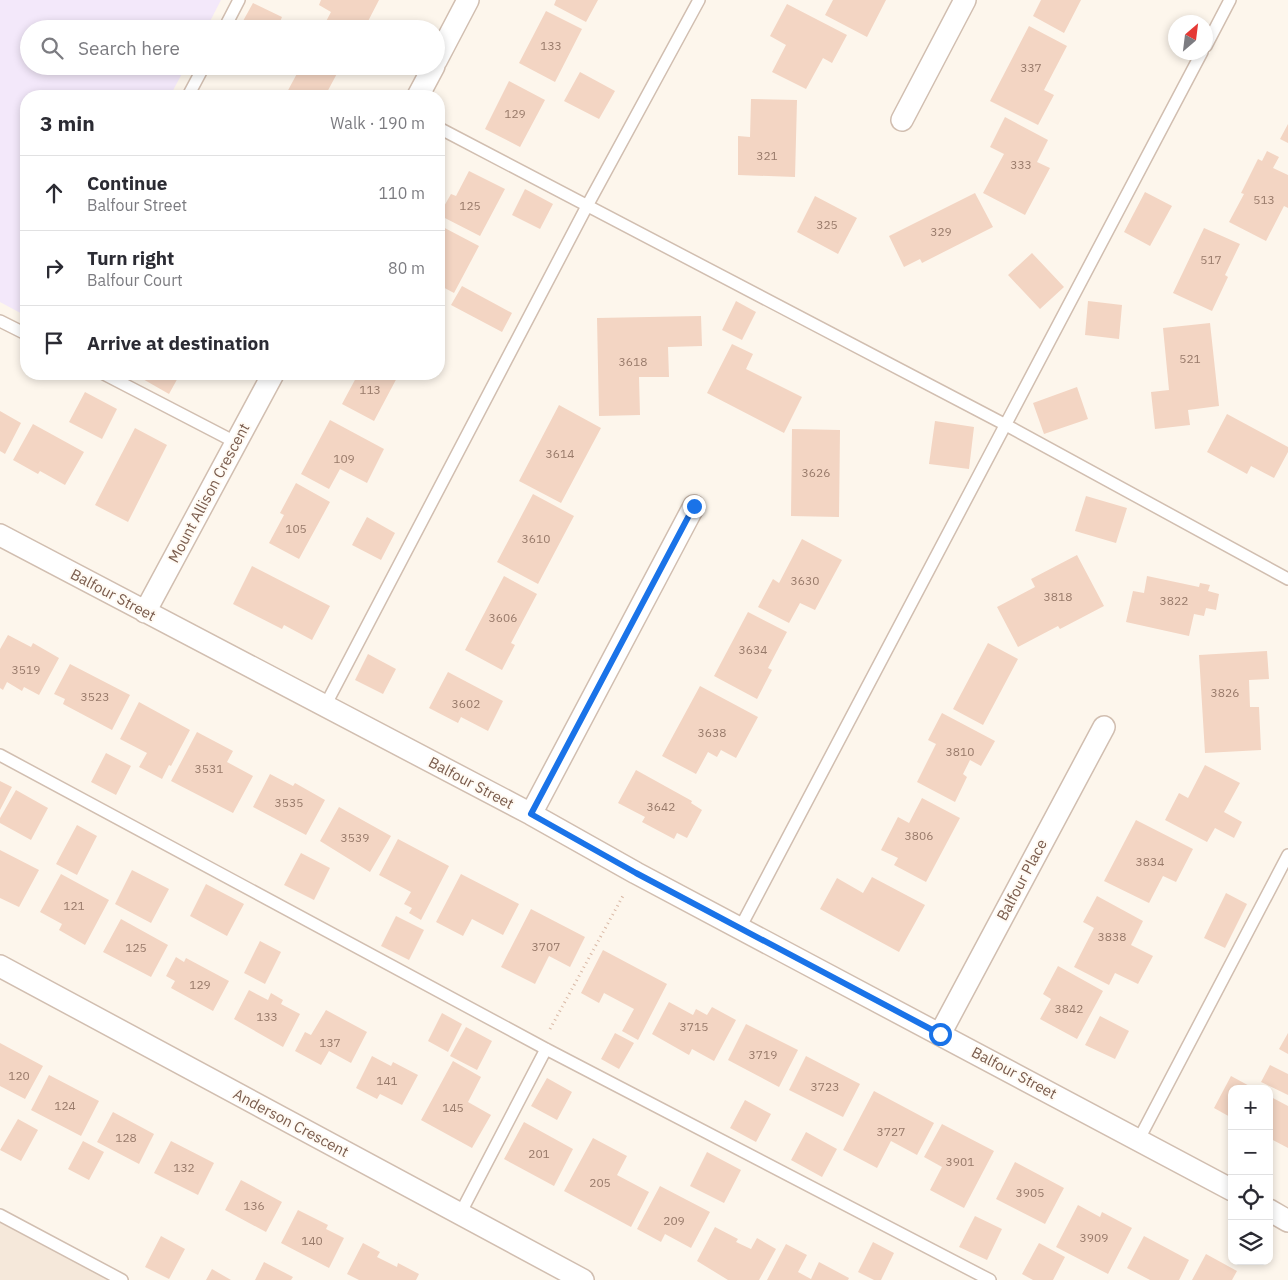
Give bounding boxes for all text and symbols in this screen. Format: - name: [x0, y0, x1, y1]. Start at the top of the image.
- north arrow: [1168, 15, 1213, 60]
- search box: [20, 20, 445, 75]
- icon: search: [38, 34, 66, 62]
- text: Search here: [78, 36, 180, 60]
- house number: 133: [540, 38, 562, 53]
- house number: 337: [1020, 60, 1042, 75]
- house number: 129: [504, 106, 526, 121]
- text: 3 min: [40, 109, 95, 137]
- text: Walk · 190 m: [330, 113, 425, 133]
- house number: 321: [756, 148, 778, 163]
- house number: 333: [1010, 157, 1032, 172]
- text: Continue: [87, 171, 167, 195]
- icon: ahead: [40, 179, 68, 207]
- text: 110 m: [378, 183, 425, 203]
- house number: 513: [1253, 192, 1275, 207]
- text: Balfour Street: [87, 195, 187, 215]
- house number: 125: [459, 198, 481, 213]
- house number: 325: [816, 217, 838, 232]
- house number: 329: [930, 224, 952, 239]
- text: Turn right: [87, 246, 174, 270]
- house number: 517: [1200, 252, 1222, 267]
- icon: right: [40, 254, 68, 282]
- text: 80 m: [388, 258, 425, 278]
- text: Balfour Court: [87, 270, 183, 290]
- icon: arrive: [40, 329, 68, 357]
- text: Arrive at destination: [87, 331, 270, 355]
- house number: 521: [1179, 351, 1201, 366]
- house number: 3618: [619, 354, 647, 369]
- house number: 113: [359, 382, 381, 397]
- street label: Mount Allison Crescent: [164, 420, 253, 566]
- house number: 3614: [546, 446, 574, 461]
- house number: 109: [333, 451, 355, 466]
- house number: 3626: [802, 465, 830, 480]
- route end: [683, 495, 706, 518]
- house number: 105: [285, 521, 307, 536]
- house number: 3610: [522, 531, 550, 546]
- street label: Balfour Street: [67, 564, 159, 625]
- house number: 3630: [791, 573, 819, 588]
- house number: 3818: [1044, 589, 1072, 604]
- house number: 3822: [1160, 593, 1188, 608]
- house number: 3606: [489, 610, 517, 625]
- house number: 3634: [739, 642, 767, 657]
- house number: 3519: [12, 662, 40, 677]
- house number: 3826: [1211, 685, 1239, 700]
- house number: 3523: [81, 689, 109, 704]
- house number: 3602: [452, 696, 480, 711]
- house number: 3638: [698, 725, 726, 740]
- house number: 3810: [946, 744, 974, 759]
- street label: Balfour Street: [425, 752, 517, 813]
- house number: 3531: [195, 761, 223, 776]
- house number: 3535: [275, 795, 303, 810]
- house number: 3642: [647, 799, 675, 814]
- house number: 3806: [905, 828, 933, 843]
- house number: 3539: [341, 830, 369, 845]
- street label: Balfour Place: [992, 836, 1051, 924]
- house number: 3834: [1136, 854, 1164, 869]
- house number: 121: [63, 898, 85, 913]
- house number: 3838: [1098, 929, 1126, 944]
- house number: 3707: [532, 939, 560, 954]
- house number: 125: [125, 940, 147, 955]
- house number: 129: [189, 977, 211, 992]
- house number: 3842: [1055, 1001, 1083, 1016]
- house number: 133: [256, 1009, 278, 1024]
- house number: 3715: [680, 1019, 708, 1034]
- route start: [929, 1023, 952, 1046]
- house number: 137: [319, 1035, 341, 1050]
- street label: Balfour Street: [968, 1042, 1060, 1103]
- house number: 3719: [749, 1047, 777, 1062]
- house number: 120: [8, 1068, 30, 1083]
- house number: 141: [376, 1073, 398, 1088]
- house number: 3723: [811, 1079, 839, 1094]
- street label: Anderson Crescent: [230, 1084, 352, 1161]
- map controls: [1228, 1085, 1273, 1265]
- button: +: [1228, 1085, 1273, 1130]
- house number: 124: [54, 1098, 76, 1113]
- house number: 145: [442, 1100, 464, 1115]
- house number: 3727: [877, 1124, 905, 1139]
- house number: 128: [115, 1130, 137, 1145]
- button: −: [1228, 1130, 1273, 1175]
- house number: 201: [528, 1146, 550, 1161]
- house number: 3901: [946, 1154, 974, 1169]
- house number: 132: [173, 1160, 195, 1175]
- house number: 205: [589, 1175, 611, 1190]
- button: locate: [1228, 1175, 1273, 1220]
- house number: 3905: [1016, 1185, 1044, 1200]
- house number: 136: [243, 1198, 265, 1213]
- house number: 209: [663, 1213, 685, 1228]
- button: layers: [1228, 1220, 1273, 1265]
- house number: 3909: [1080, 1230, 1108, 1245]
- house number: 140: [301, 1233, 323, 1248]

